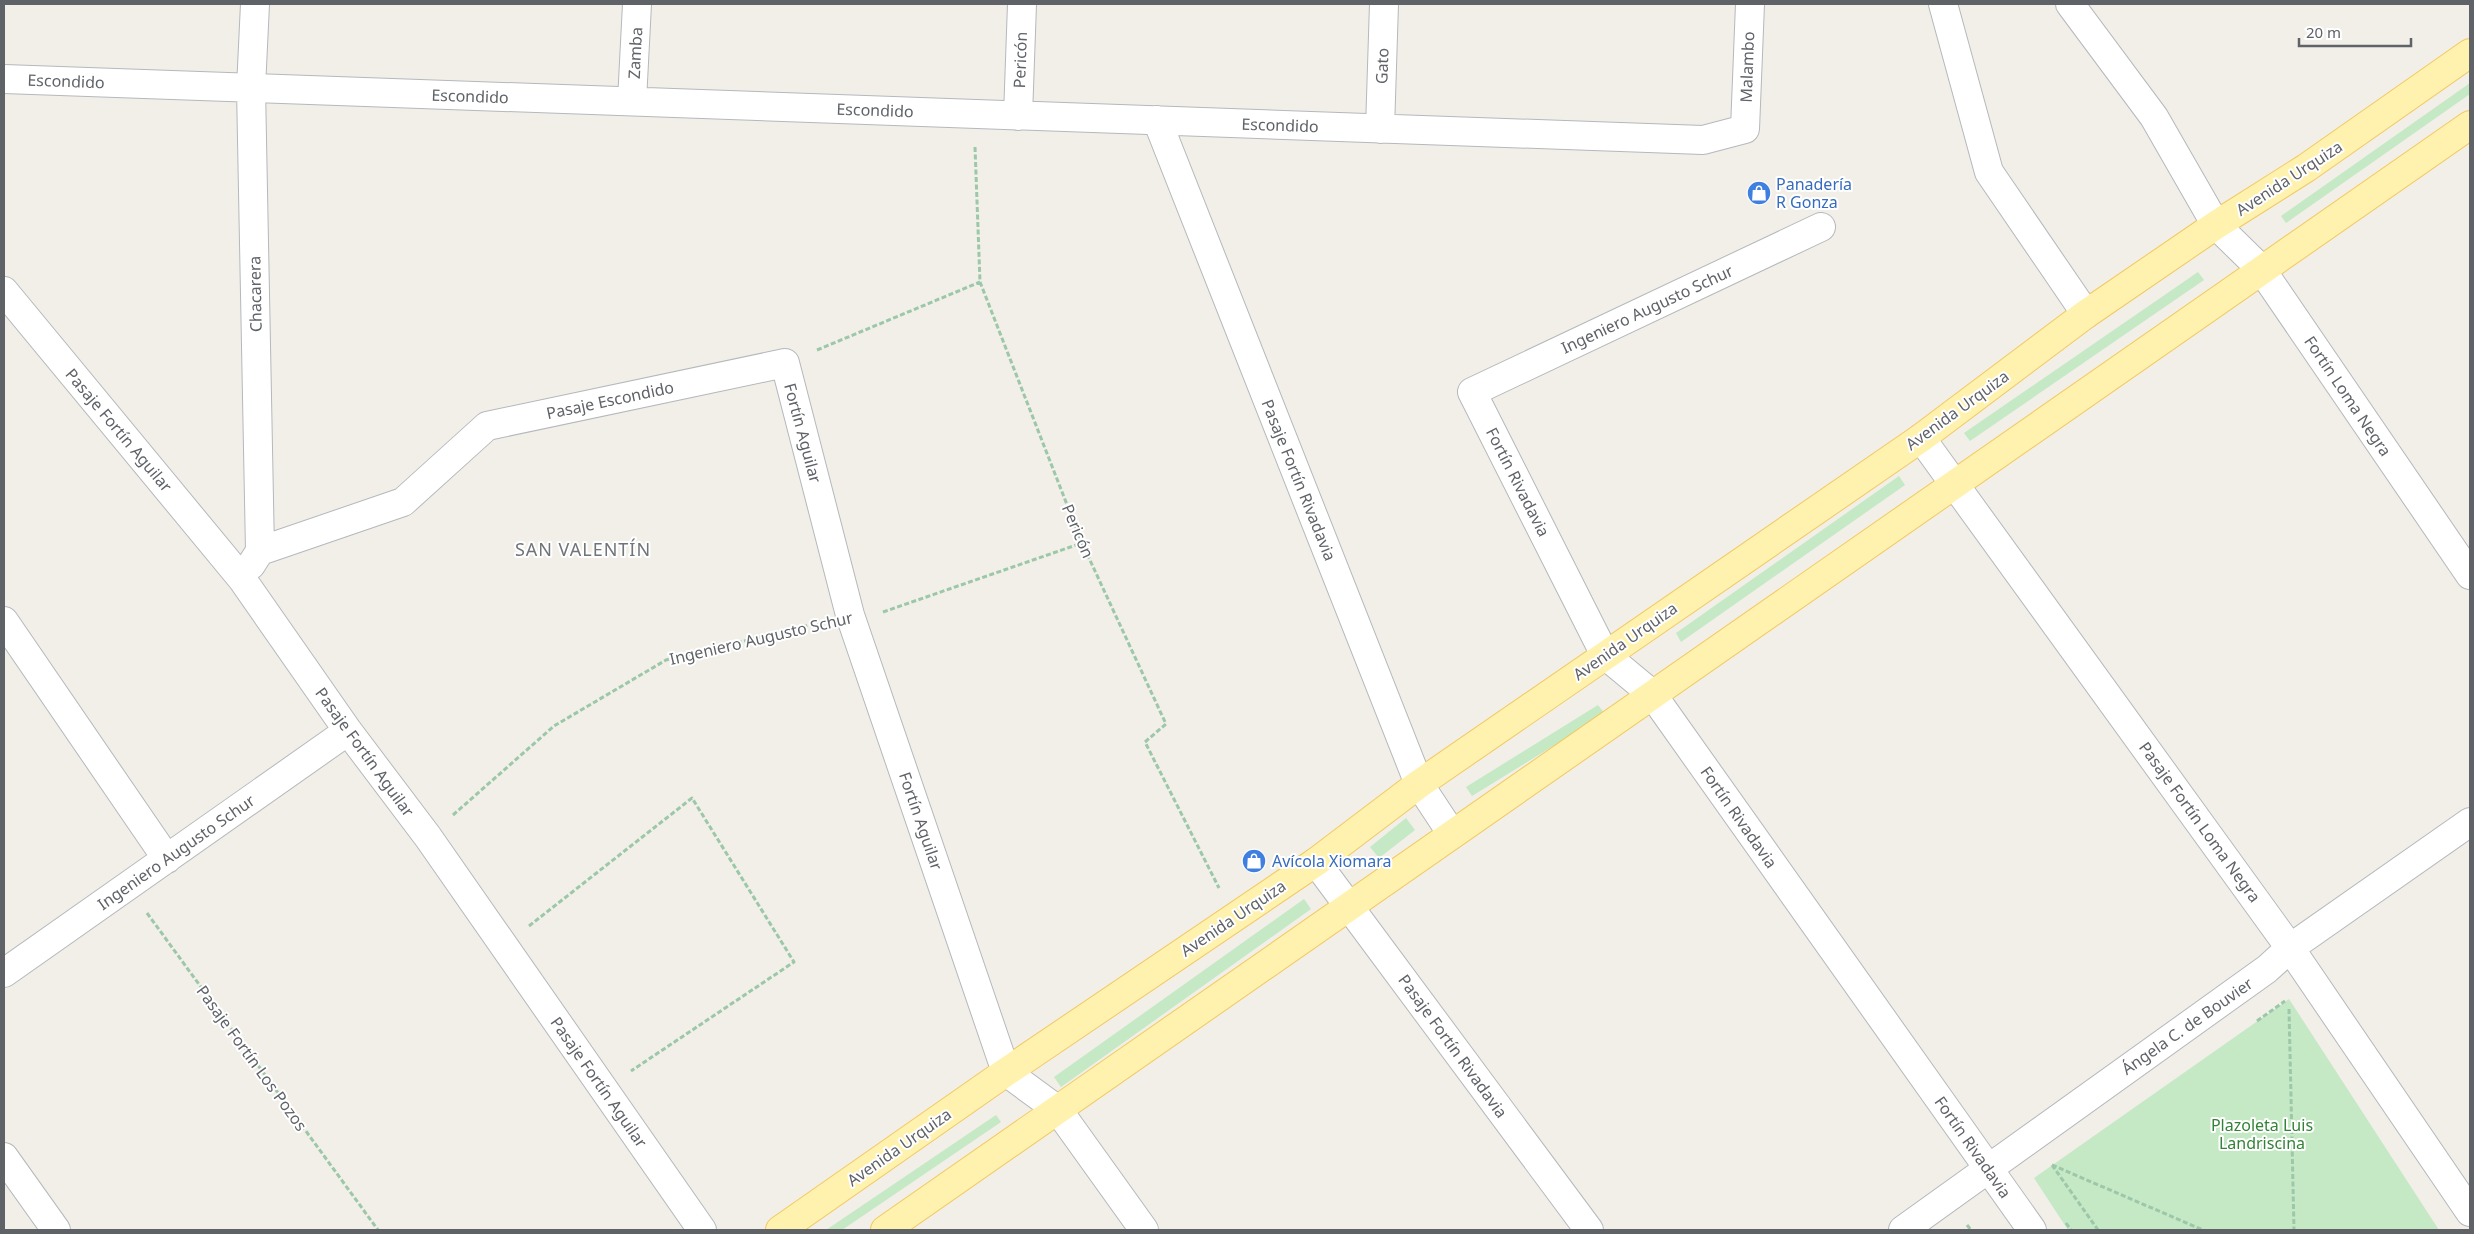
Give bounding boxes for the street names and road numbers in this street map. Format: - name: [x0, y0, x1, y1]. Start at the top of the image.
- street label: Zamba: [623, 27, 647, 79]
- street label: Pericón: [1008, 31, 1032, 89]
- street label: Malambo: [1735, 31, 1759, 103]
- street label: Gato: [1370, 48, 1394, 84]
- street label: Escondido: [27, 69, 105, 93]
- street label: Escondido: [431, 84, 509, 108]
- street label: Escondido: [836, 98, 914, 122]
- street label: Escondido: [1241, 113, 1319, 137]
- street label: Avenida Urquiza: [2232, 135, 2346, 221]
- street label: Chacarera: [243, 256, 267, 332]
- street label: Ingeniero Augusto Schur: [1557, 259, 1737, 359]
- street label: Fortín Loma Negra: [2299, 331, 2397, 461]
- street label: Pasaje Fortín Aguilar: [61, 364, 177, 497]
- street label: Avenida Urquiza: [1901, 365, 2013, 455]
- street label: Pasaje Escondido: [544, 376, 676, 424]
- street label: Fortín Aguilar: [779, 381, 827, 486]
- street label: Pasaje Fortín Rivadavia: [1257, 396, 1341, 564]
- street label: Fortín Rivadavia: [1481, 424, 1555, 540]
- street label: Pericón: [1057, 501, 1099, 561]
- street label: Avenida Urquiza: [1568, 597, 1682, 685]
- street label: Ingeniero Augusto Schur: [667, 606, 855, 670]
- street label: Pasaje Fortín Aguilar: [311, 683, 420, 821]
- street label: Pasaje Fortín Loma Negra: [2134, 737, 2266, 907]
- street label: Fortín Rivadavia: [1696, 762, 1782, 872]
- street label: Fortín Aguilar: [894, 769, 948, 873]
- street label: Ingeniero Augusto Schur: [93, 789, 259, 915]
- street label: Avenida Urquiza: [1176, 875, 1290, 961]
- street label: Pasaje Fortín Rivadavia: [1393, 970, 1513, 1122]
- street label: Ángela C. de Bouvier: [2117, 972, 2257, 1080]
- street label: Pasaje Fortín Los Pozos: [192, 981, 312, 1135]
- street label: Pasaje Fortín Aguilar: [546, 1012, 653, 1152]
- street label: Fortín Rivadavia: [1930, 1092, 2016, 1202]
- street label: Avenida Urquiza: [842, 1103, 956, 1191]

